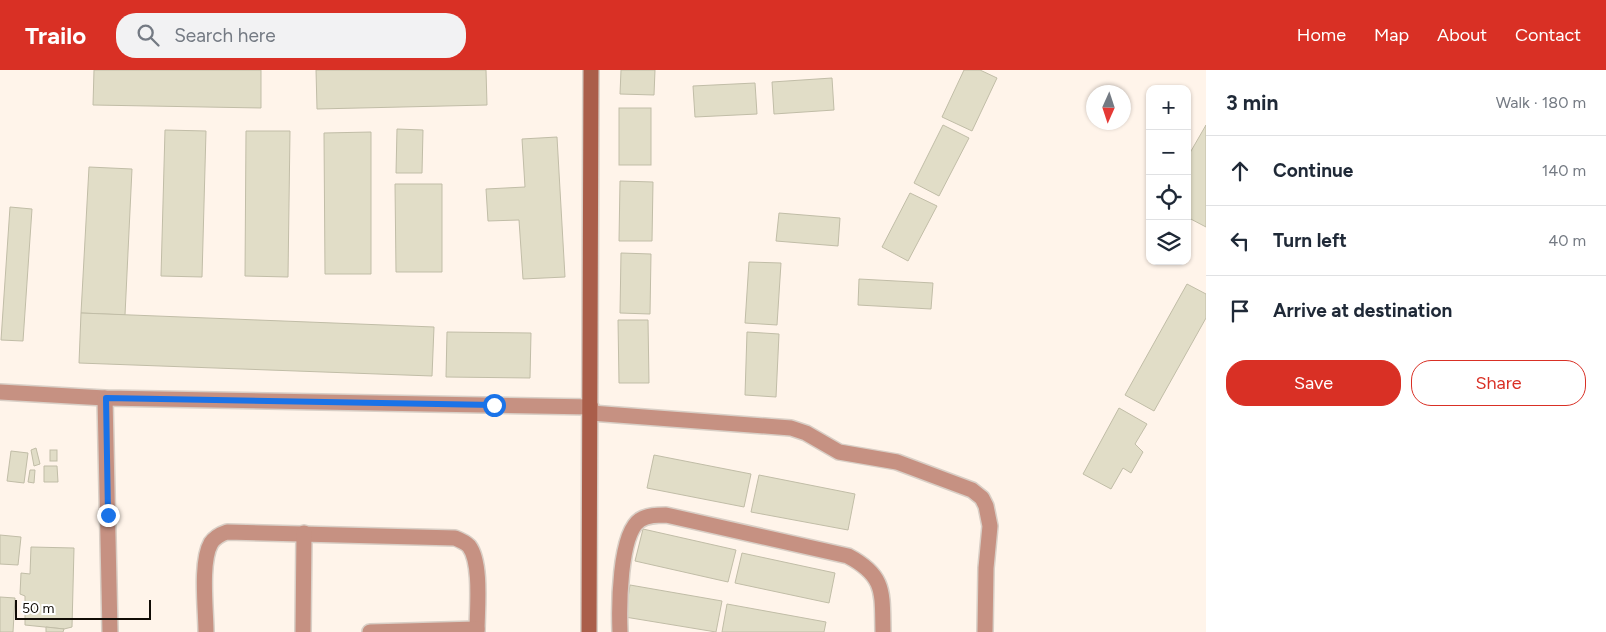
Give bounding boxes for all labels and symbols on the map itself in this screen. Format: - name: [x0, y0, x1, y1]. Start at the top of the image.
- north arrow: [1086, 85, 1131, 130]
- route start: [483, 394, 506, 417]
- route end: [97, 504, 120, 527]
- scale bar: [15, 597, 151, 620]

